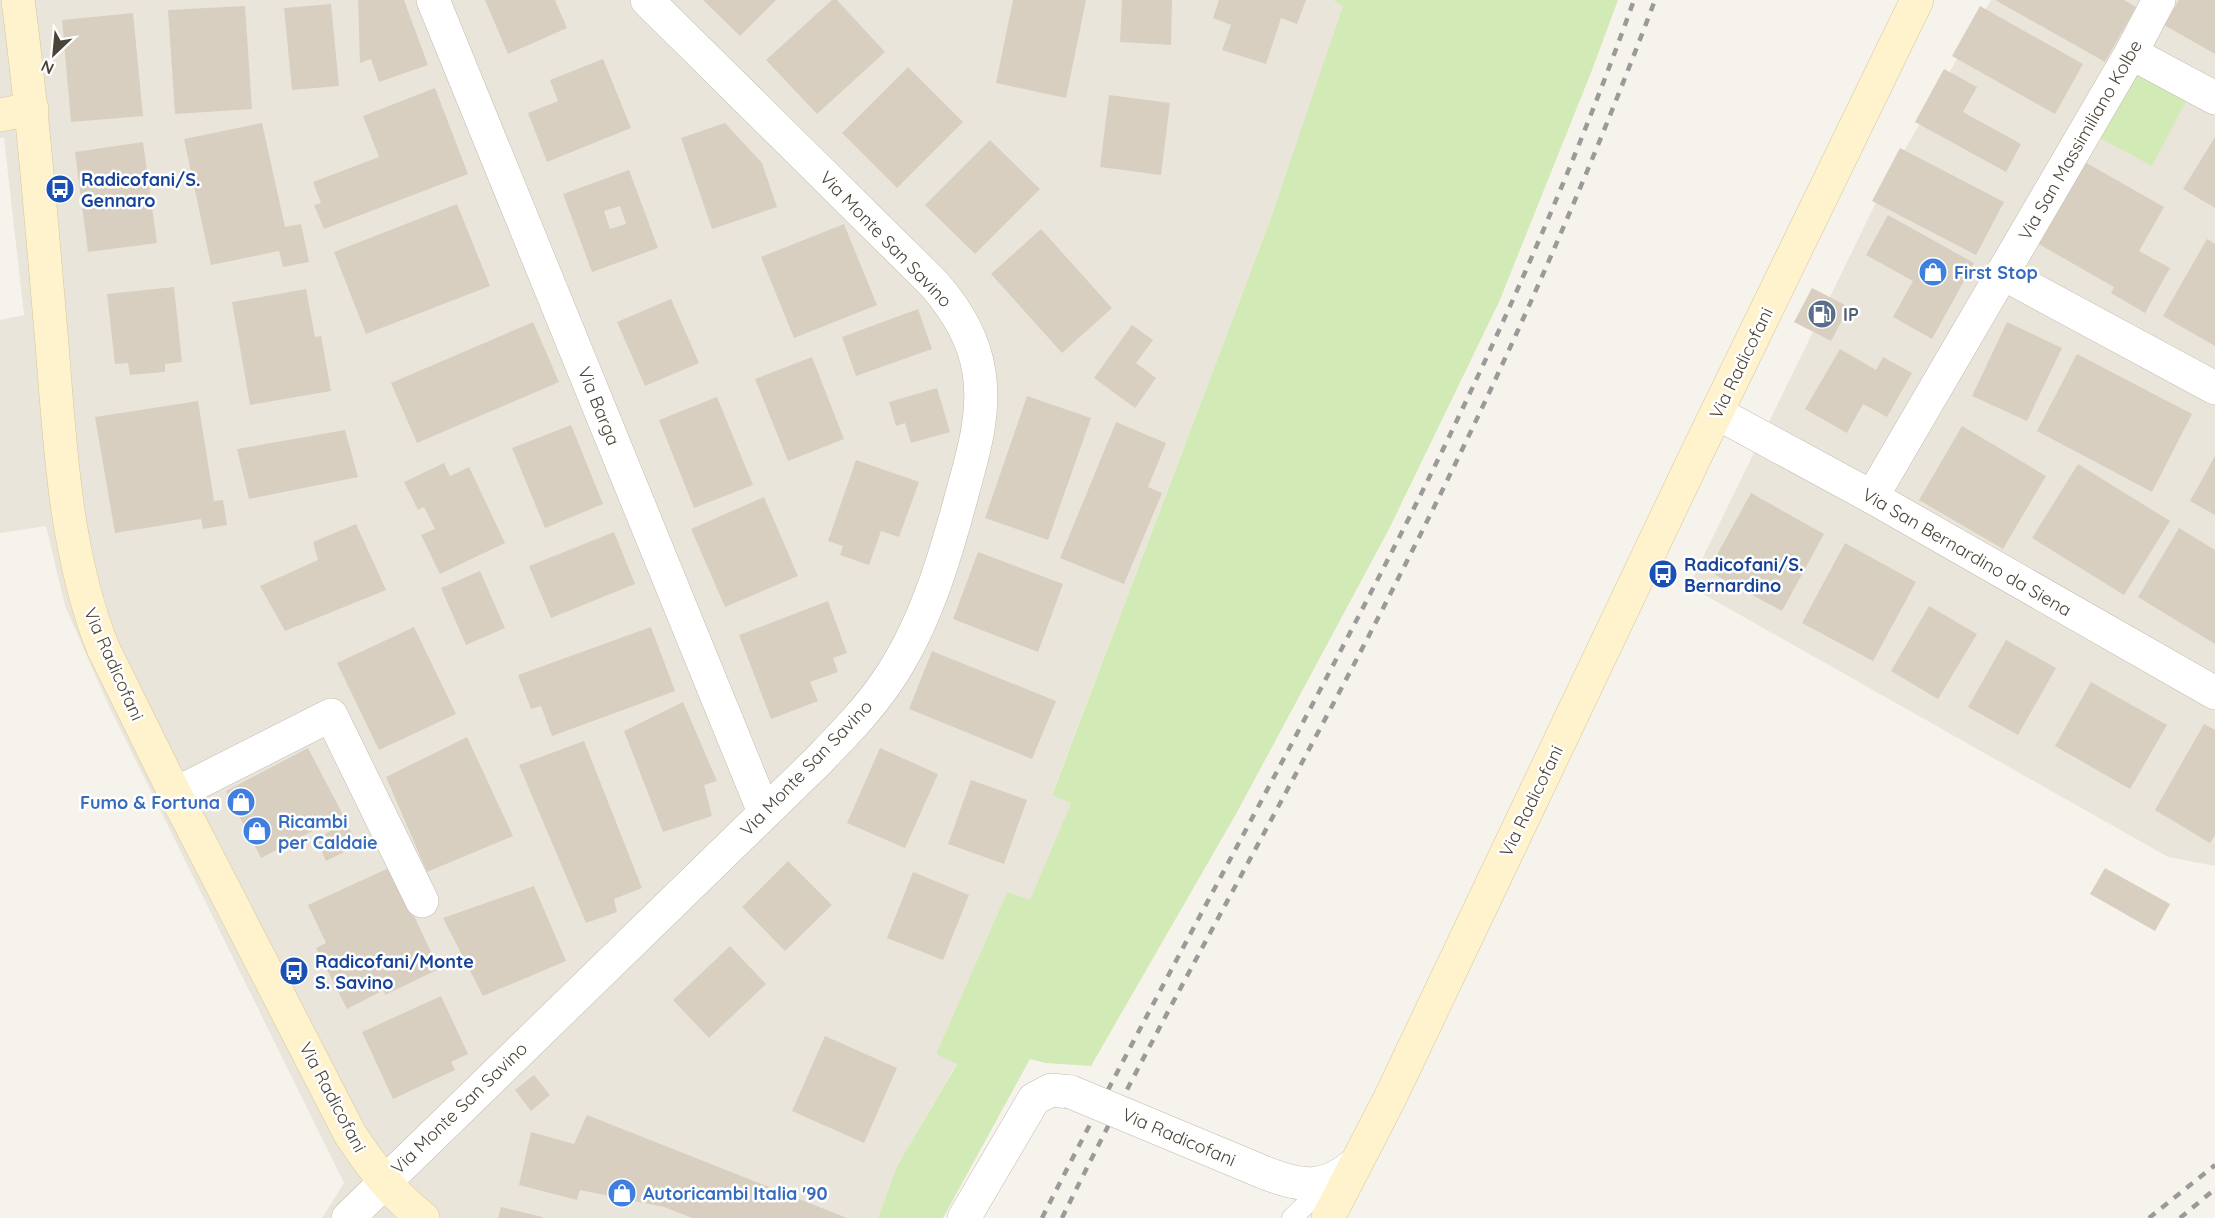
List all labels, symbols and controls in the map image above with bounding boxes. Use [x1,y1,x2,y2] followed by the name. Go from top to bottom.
[24,24,84,84] north arrow
[2013,36,2147,244] street label: Via San Massimiliano Kolbe
[38,56,57,79] text: N
[815,166,957,312] street label: Via Monte San Savino
[81,168,200,212] place label: Radicofani/S. Gennaro
[44,173,76,205] bus stop icon: Radicofani/S. Gennaro
[1917,256,1949,288] shop icon: First Stop
[1954,261,2038,284] place label: First Stop
[1806,298,1838,330] fuel station icon: IP
[1704,303,1778,423] street label: Via Radicofani
[1843,303,1859,326] place label: IP
[573,363,625,449] street label: Via Barga
[1858,483,2076,621] street label: Via San Bernardino da Siena
[1684,553,1803,597] place label: Radicofani/S. Bernardino
[1647,558,1679,590] bus stop icon: Radicofani/S. Bernardino
[79,604,149,724] street label: Via Radicofani
[735,695,877,841] street label: Via Monte San Savino
[1494,741,1568,861] street label: Via Radicofani
[225,786,257,818] shop icon: Fumo & Fortuna
[80,791,220,814] place label: Fumo & Fortuna
[278,810,378,854] place label: Ricambi per Caldaie
[241,815,273,847] shop icon: Ricambi per Caldaie
[315,950,474,994] place label: Radicofani/Monte S. Savino
[278,955,310,987] bus stop icon: Radicofani/Monte S. Savino
[386,1037,532,1179] street label: Via Monte San Savino
[294,1038,372,1156] street label: Via Radicofani
[1119,1103,1239,1171] street label: Via Radicofani
[606,1177,638,1209] shop icon: Autoricambi Italia '90
[643,1182,827,1205] place label: Autoricambi Italia '90

